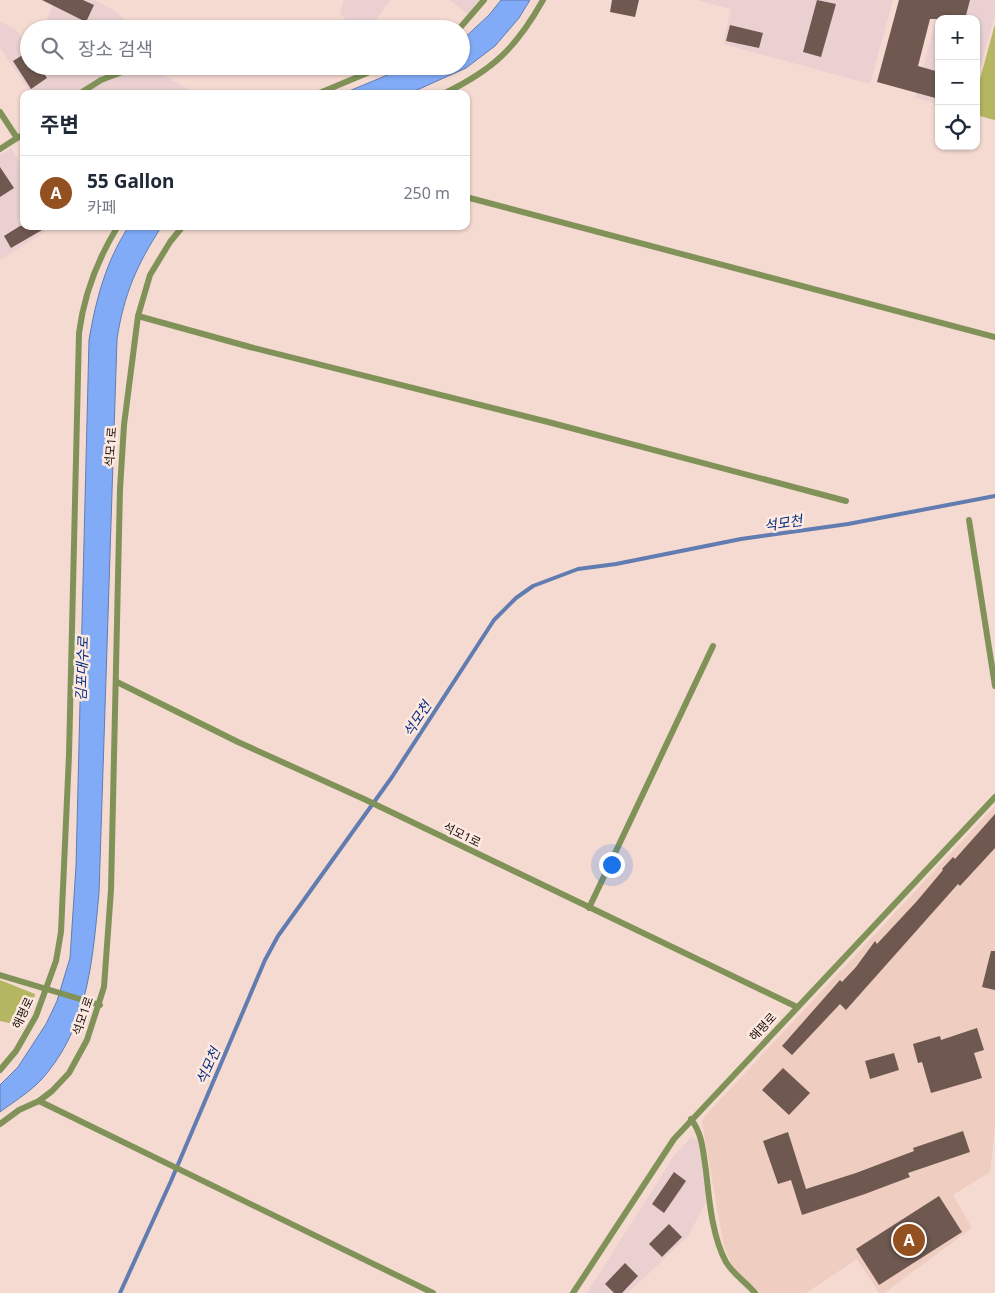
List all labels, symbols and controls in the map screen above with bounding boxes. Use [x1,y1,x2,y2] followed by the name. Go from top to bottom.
[935,15,980,150] map controls
[935,15,980,60] button: +
[20,20,470,75] search box
[38,34,66,62] icon: search
[78,36,153,62] text: 장소 검색
[935,60,980,105] button: −
[935,105,980,150] button: locate
[40,110,79,138] text: 주변
[87,168,174,194] text: 55 Gallon
[50,182,62,204] text: A
[403,182,450,204] text: 250 m
[87,196,116,218] text: 카페
[101,426,120,468] street label: 석모1로
[762,510,805,535] water label: 석모천
[71,635,92,701] water label: 김포대수로
[398,696,436,740] water label: 석모천
[441,818,484,851] street label: 석모1로
[599,852,625,878] your location
[8,994,37,1031] street label: 해평로
[68,994,97,1038] street label: 석모1로
[745,1009,780,1045] street label: 해평로
[191,1043,225,1087] water label: 석모천
[893,1221,925,1259] pin: A

